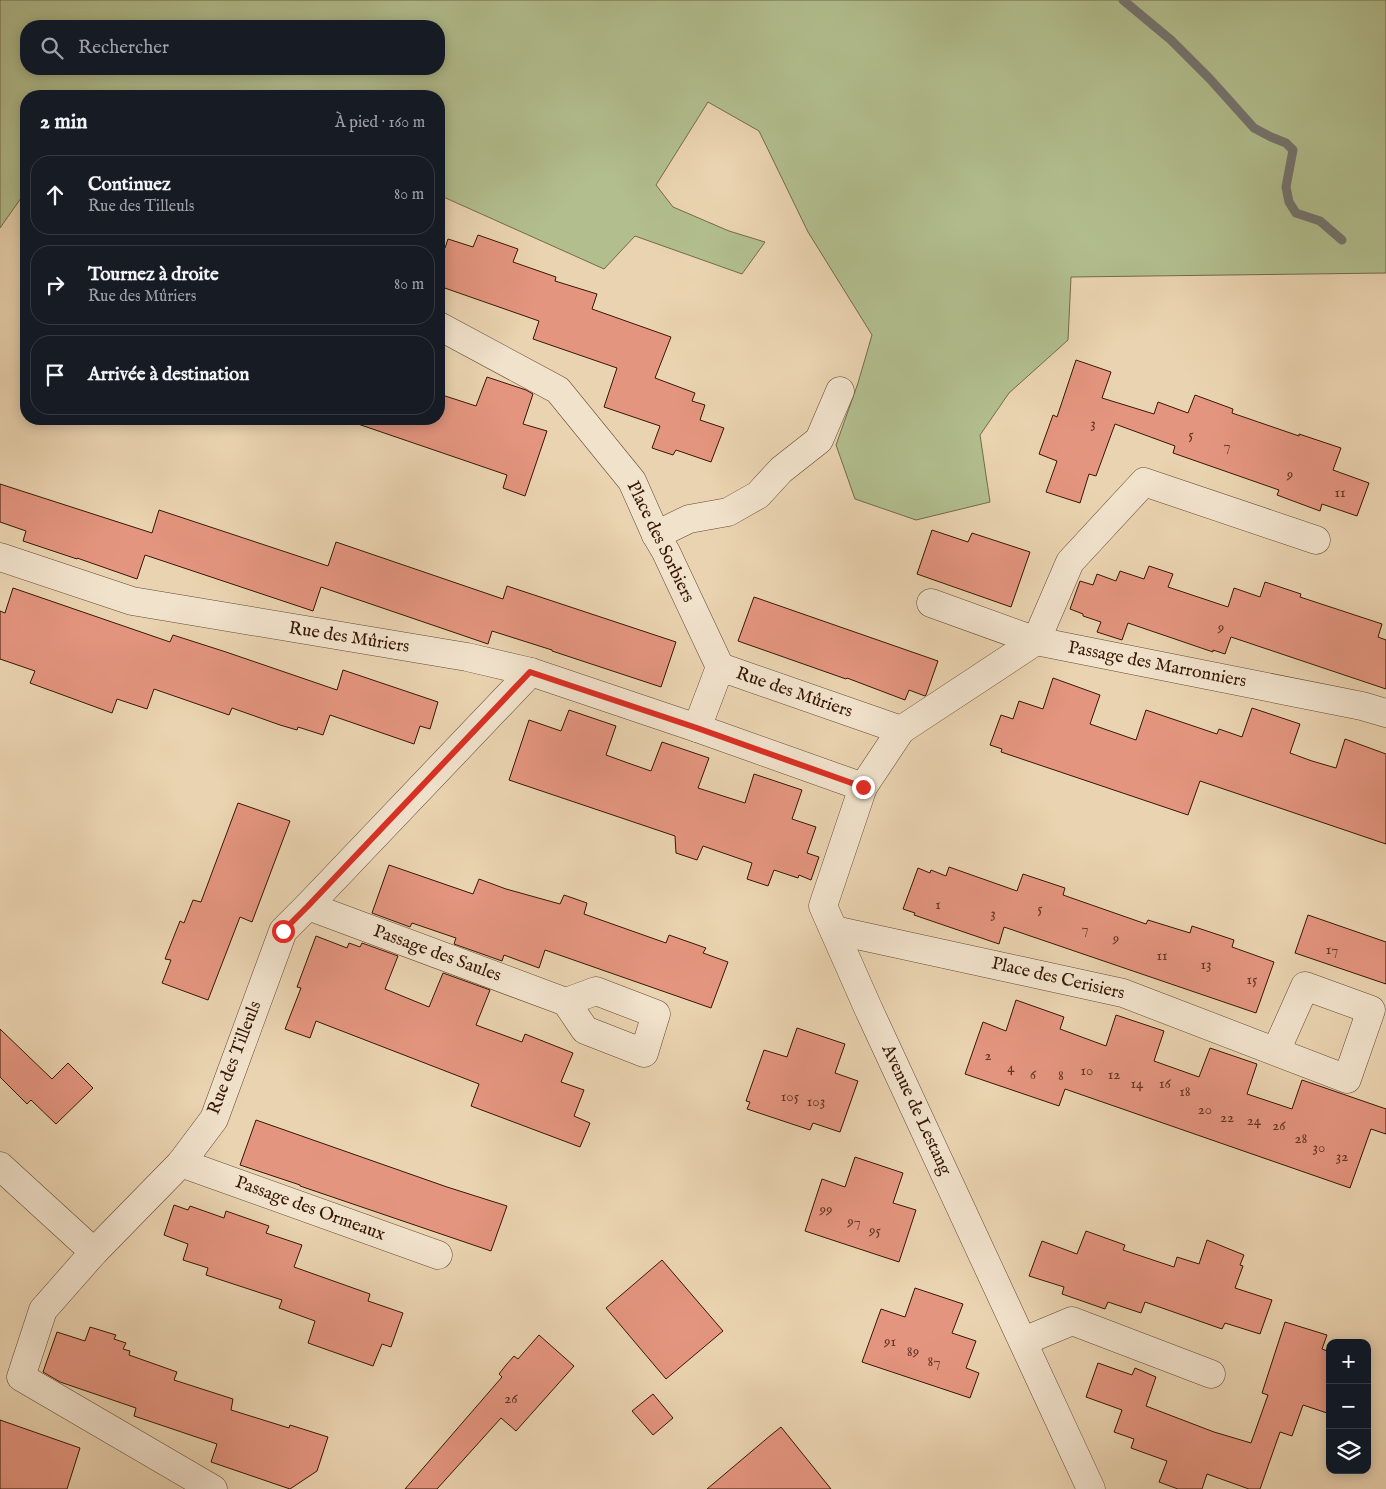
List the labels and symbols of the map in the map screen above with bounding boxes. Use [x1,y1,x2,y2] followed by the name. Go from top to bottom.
[1090,414,1096,433] house number: 3
[1188,425,1194,444] house number: 5
[1223,436,1231,455] house number: 7
[1286,465,1293,484] house number: 9
[621,478,699,606] street label: Place des Sorbiers
[1334,483,1346,502] house number: 11
[287,617,411,659] street label: Rue des Mûriers
[1217,618,1224,637] house number: 9
[1066,636,1248,694] street label: Passage des Marronniers
[733,662,855,724] street label: Rue des Mûriers
[852,776,875,799] route end
[935,895,941,914] house number: 1
[1037,899,1043,918] house number: 5
[990,904,996,923] house number: 3
[1081,919,1089,938] house number: 7
[272,920,295,943] route start
[370,920,504,988] street label: Passage des Saules
[1112,929,1119,948] house number: 9
[1326,940,1338,959] house number: 17
[1156,946,1168,965] house number: 11
[989,953,1127,1005] street label: Place des Cerisiers
[1200,955,1212,974] house number: 13
[1246,970,1258,989] house number: 15
[203,998,267,1118] street label: Rue des Tilleuls
[875,1040,956,1179] street label: Avenue de Lestang
[984,1046,992,1065] house number: 2
[1007,1058,1015,1077] house number: 4
[1081,1061,1093,1080] house number: 10
[1030,1065,1037,1084] house number: 6
[1108,1065,1120,1084] house number: 12
[1058,1066,1064,1085] house number: 8
[1131,1074,1144,1093] house number: 14
[1159,1074,1172,1093] house number: 16
[1179,1082,1191,1101] house number: 18
[781,1087,800,1106] house number: 105
[807,1092,825,1111] house number: 103
[1198,1100,1212,1119] house number: 20
[1220,1108,1234,1127] house number: 22
[1247,1111,1262,1130] house number: 24
[1272,1116,1286,1135] house number: 26
[1295,1129,1308,1148] house number: 28
[1313,1138,1325,1157] house number: 30
[1336,1147,1348,1166] house number: 32
[232,1171,388,1247] street label: Passage des Ormeaux
[818,1200,833,1219] house number: 99
[846,1212,861,1231] house number: 97
[868,1221,882,1240] house number: 95
[883,1332,896,1351] house number: 91
[907,1342,919,1361] house number: 89
[928,1352,940,1371] house number: 87
[504,1389,518,1408] house number: 26

